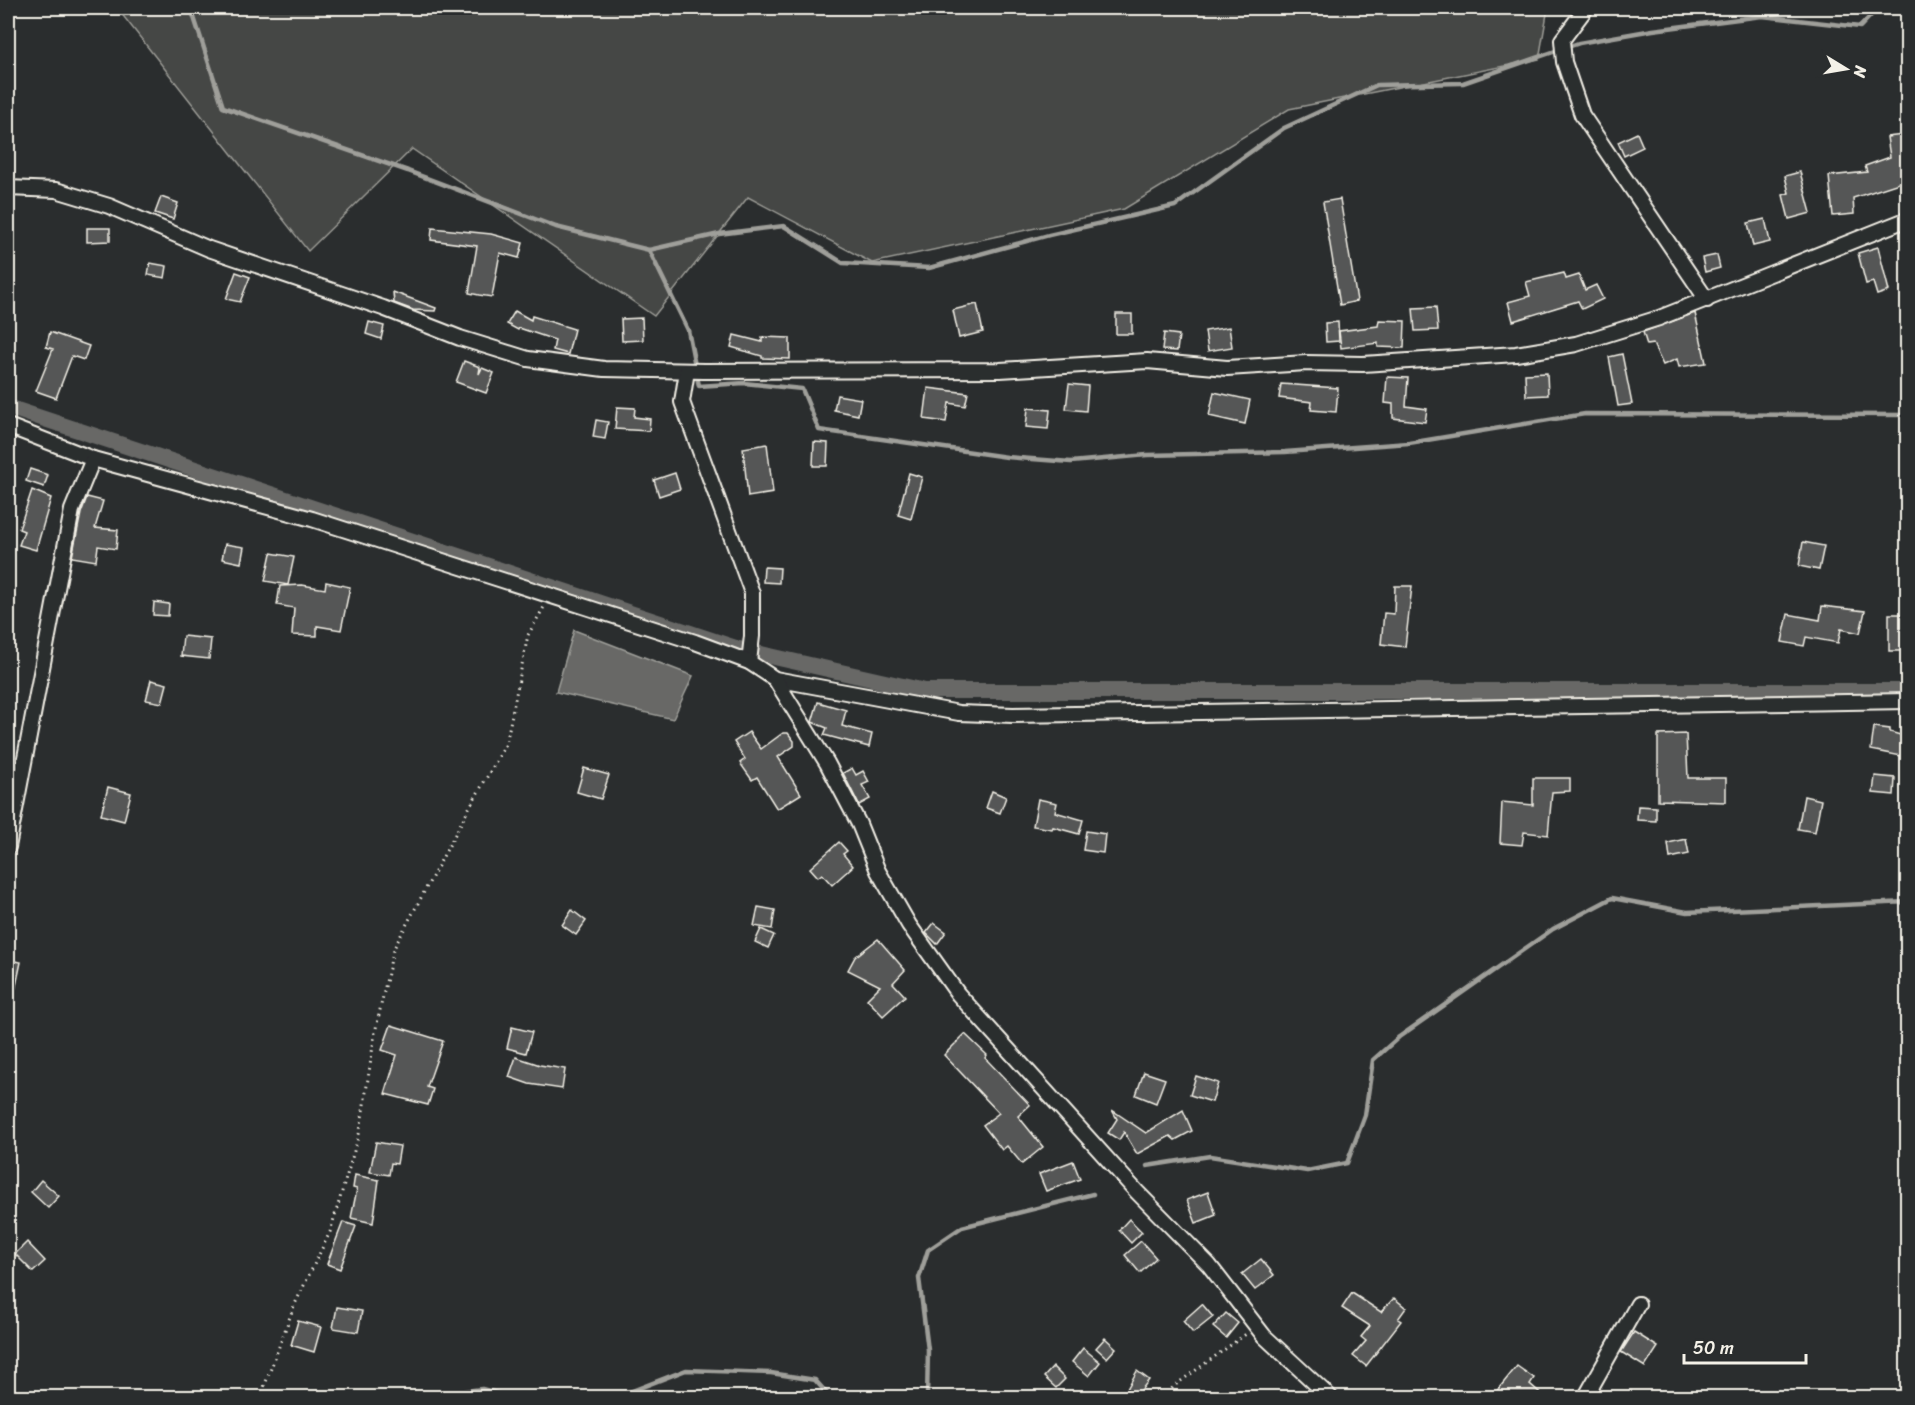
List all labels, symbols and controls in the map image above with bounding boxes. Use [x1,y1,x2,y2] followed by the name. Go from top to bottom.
[1816,39,1876,99] north arrow
[1845,63,1876,81] text: N
[1684,1327,1806,1365] scale bar
[1693,1332,1734,1364] text: 50 m

